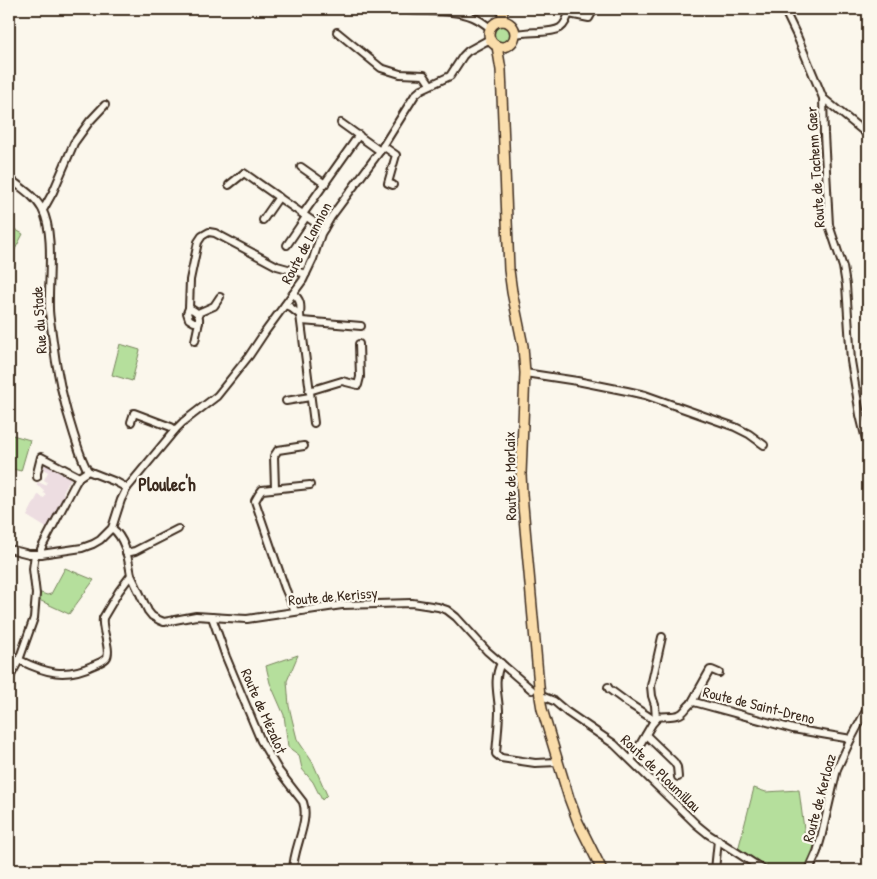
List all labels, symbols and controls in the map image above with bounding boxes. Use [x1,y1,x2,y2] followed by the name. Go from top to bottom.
[800,105,830,228] street label: Route de Tachenn Gaer
[276,198,336,288] street label: Route de Lannion
[26,286,52,354] street label: Rue du Stade
[499,431,521,521] street label: Route de Morlaix
[138,472,196,497] district label: Ploulec'h
[287,582,379,610] street label: Route de Kerissy
[236,665,292,758] street label: Route de Mézalot
[701,681,817,729] street label: Route de Saint-Dreno
[616,729,706,817] street label: Route de Ploumillau
[797,751,841,844] street label: Route de Kerloaz

